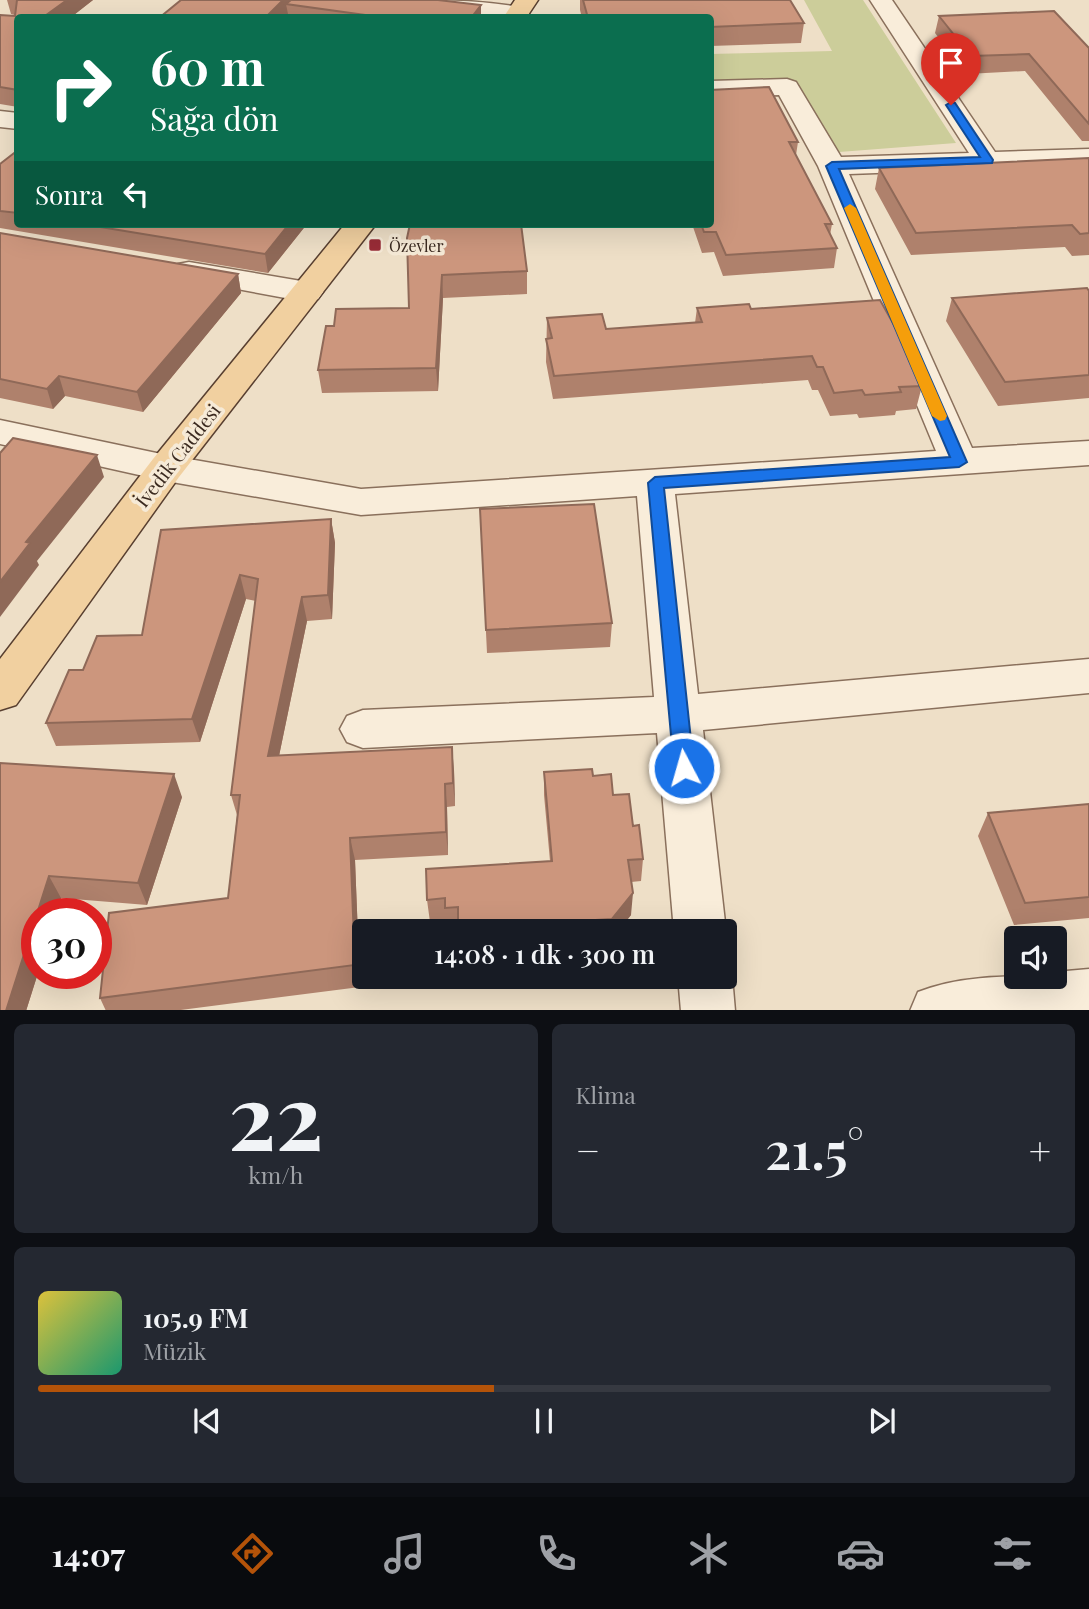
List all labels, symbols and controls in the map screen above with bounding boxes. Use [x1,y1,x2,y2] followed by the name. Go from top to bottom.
[150,33,265,98] text: 60 m
[921,33,981,105] pin
[35,42,126,133] icon: right
[932,44,970,82] icon: arrive
[150,96,279,139] text: Sağa dön
[117,175,155,213] icon: left
[35,177,103,212] text: Sonra
[389,235,444,256] place label: Özevler
[367,237,383,253] marker: Özevler
[128,398,226,512] street label: İvedik Caddesi
[647,731,721,805] position arrow
[21,898,112,989] speed limit sign: 30
[1004,926,1067,989] map controls
[1004,926,1067,989] button: sound
[434,936,655,971] text: 14:08 · 1 dk · 300 m
[228,1053,323,1174] text: 22
[576,1079,636,1110] text: Klima
[765,1114,864,1183] text: 21.5°
[576,1124,600,1175] text: −
[1029,1124,1051,1175] text: +
[248,1159,303,1190] text: km/h
[143,1300,248,1335] text: 105.9 FM
[143,1335,206,1366] text: Müzik
[188,1402,226,1440] icon: previous
[525,1402,563,1440] icon: pause
[863,1402,901,1440] icon: next
[228,1529,277,1578] icon: directions
[380,1529,429,1578] icon: music
[532,1529,581,1578] icon: phone
[684,1529,733,1578] icon: climate
[836,1529,885,1578] icon: car
[988,1529,1037,1578] icon: filters
[52,1532,125,1575] text: 14:07

